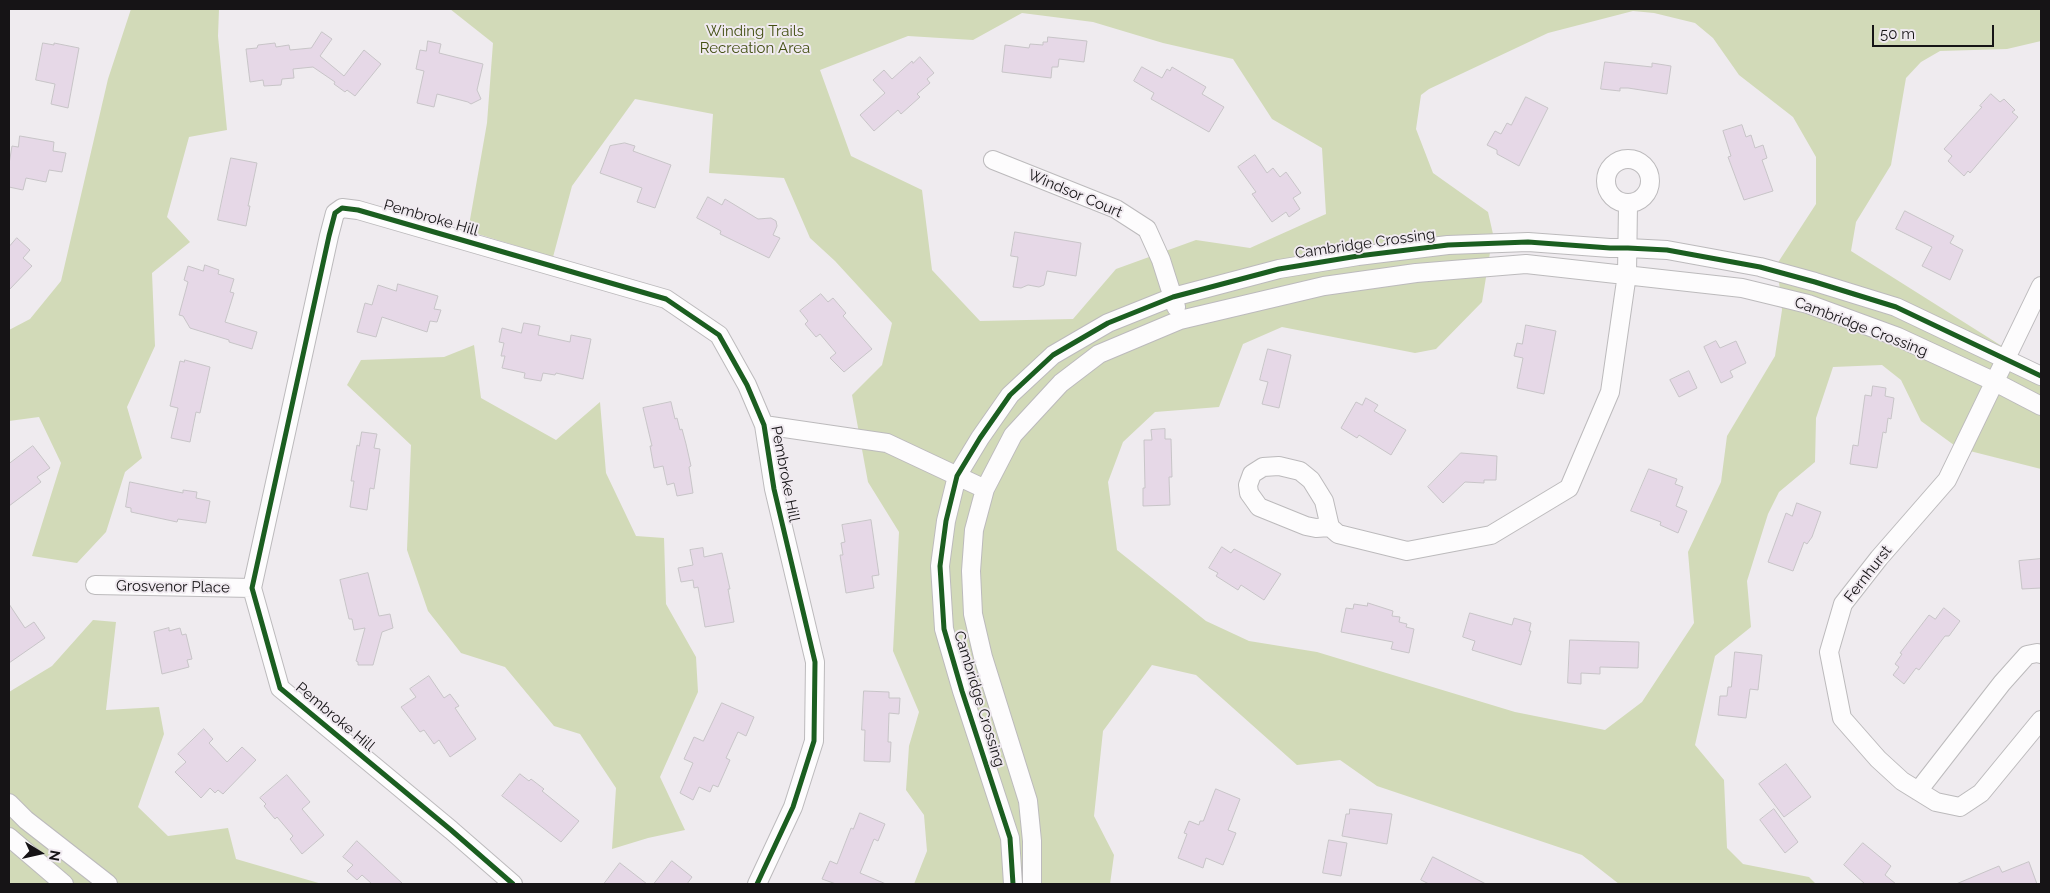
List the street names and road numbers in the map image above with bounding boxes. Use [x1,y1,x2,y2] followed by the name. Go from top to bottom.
[1025,166,1125,222] street label: Windsor Court
[382,196,480,240] street label: Pembroke Hill
[1294,225,1436,263] street label: Cambridge Crossing
[1792,293,1930,361] street label: Cambridge Crossing
[767,424,803,524] street label: Pembroke Hill
[1840,542,1896,606] street label: Fernhurst
[116,577,230,597] street label: Grosvenor Place
[950,629,1008,769] street label: Cambridge Crossing
[292,679,378,755] street label: Pembroke Hill

